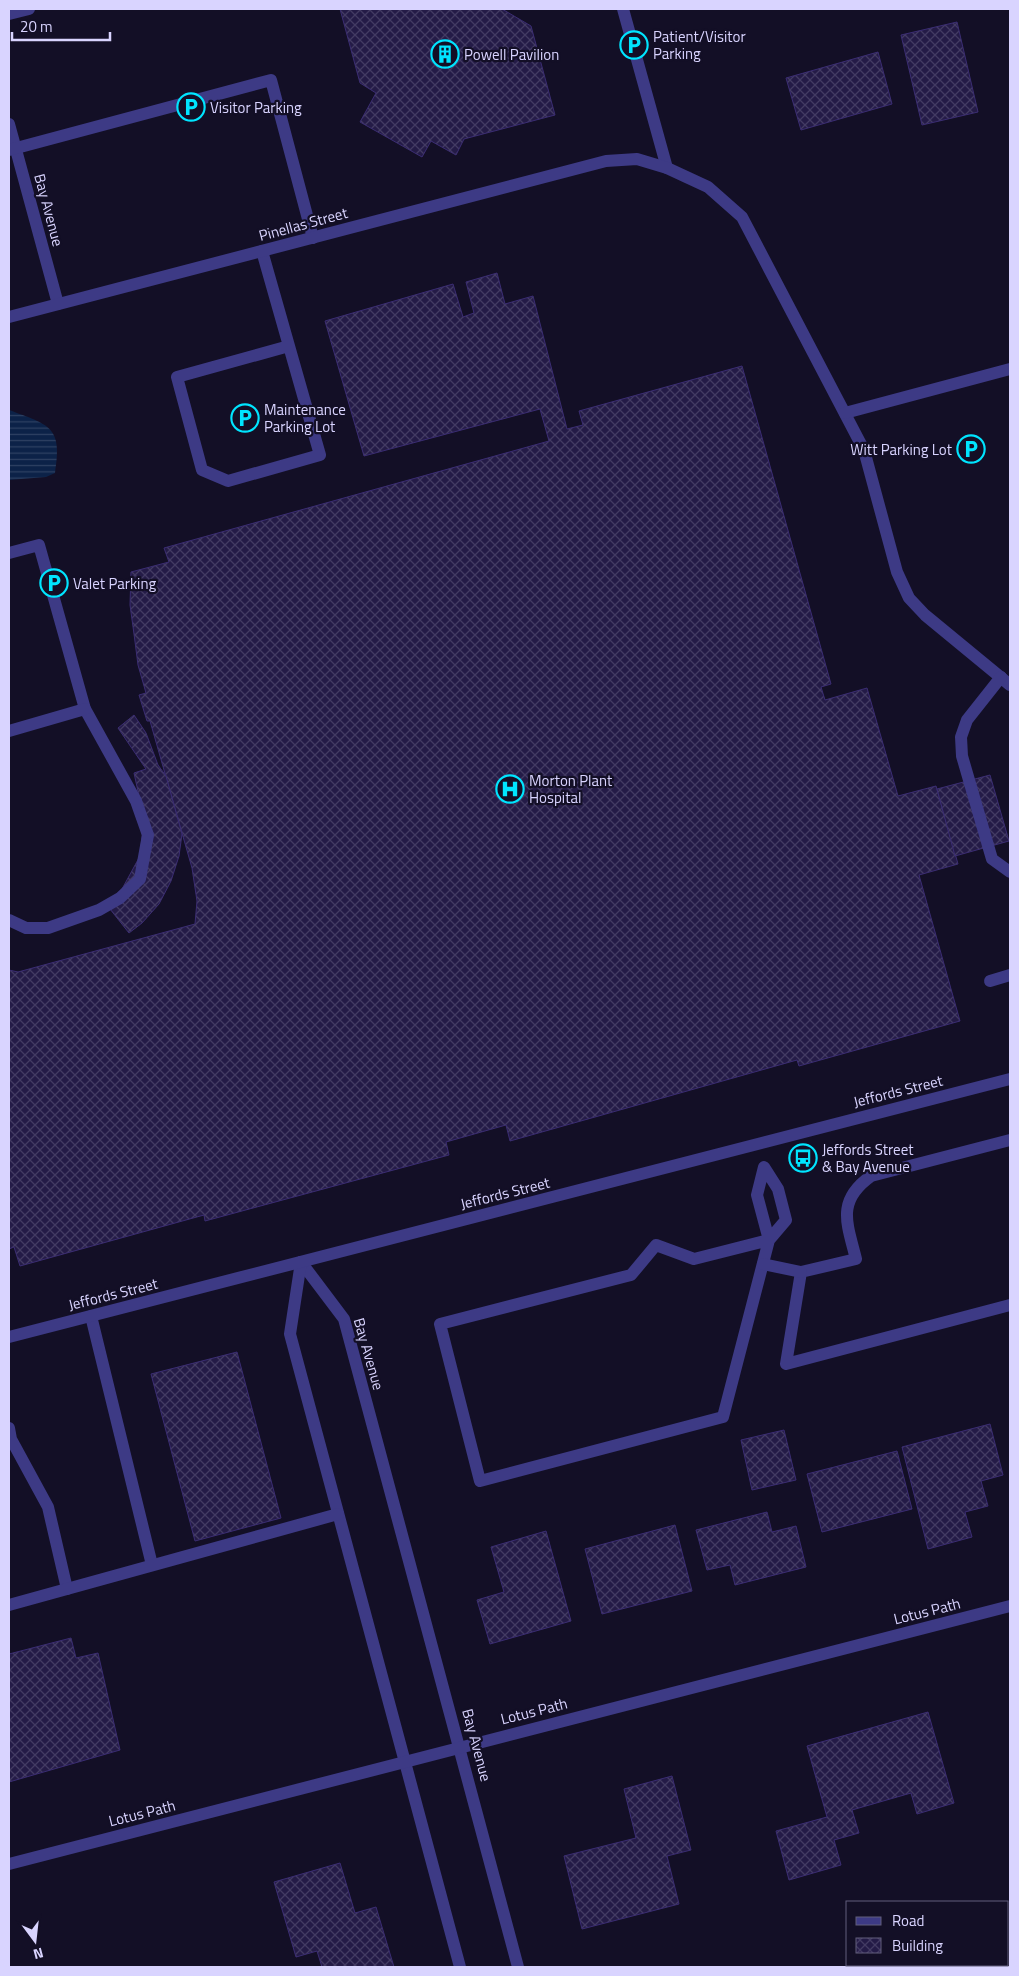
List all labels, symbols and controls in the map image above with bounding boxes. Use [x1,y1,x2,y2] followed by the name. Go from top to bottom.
[12,10,110,42] scale bar
[20,15,53,38] text: 20 m
[653,25,746,65] place label: Patient/Visitor Parking
[619,30,649,60] parking icon: Patient/Visitor Parking
[430,39,460,69] building icon: Powell Pavilion
[464,43,559,66] place label: Powell Pavilion
[176,92,206,122] parking icon: Visitor Parking
[210,96,302,119] place label: Visitor Parking
[28,171,70,249] street label: Bay Avenue
[256,201,351,247] street label: Pinellas Street
[264,398,346,438] place label: Maintenance Parking Lot
[230,403,260,433] parking icon: Maintenance Parking Lot
[956,434,986,464] parking icon: Witt Parking Lot
[850,438,953,461] place label: Witt Parking Lot
[39,568,69,598] parking icon: Valet Parking
[73,572,156,595] place label: Valet Parking
[529,769,613,809] place label: Morton Plant Hospital
[495,774,525,804] hospital icon: Morton Plant Hospital
[851,1069,946,1113] street label: Jeffords Street
[822,1138,914,1178] place label: Jeffords Street & Bay Avenue
[788,1143,818,1173] bus stop icon: Jeffords Street & Bay Avenue
[458,1171,553,1215] street label: Jeffords Street
[66,1272,161,1316] street label: Jeffords Street
[348,1315,390,1393] street label: Bay Avenue
[891,1592,963,1630] street label: Lotus Path
[498,1692,570,1730] street label: Lotus Path
[456,1706,498,1784] street label: Bay Avenue
[106,1794,178,1832] street label: Lotus Path
[846,1901,1009,1966] legend
[892,1909,924,1932] text: Road
[10,1916,60,1966] north arrow
[892,1934,943,1957] text: Building
[31,1943,46,1965] text: N

